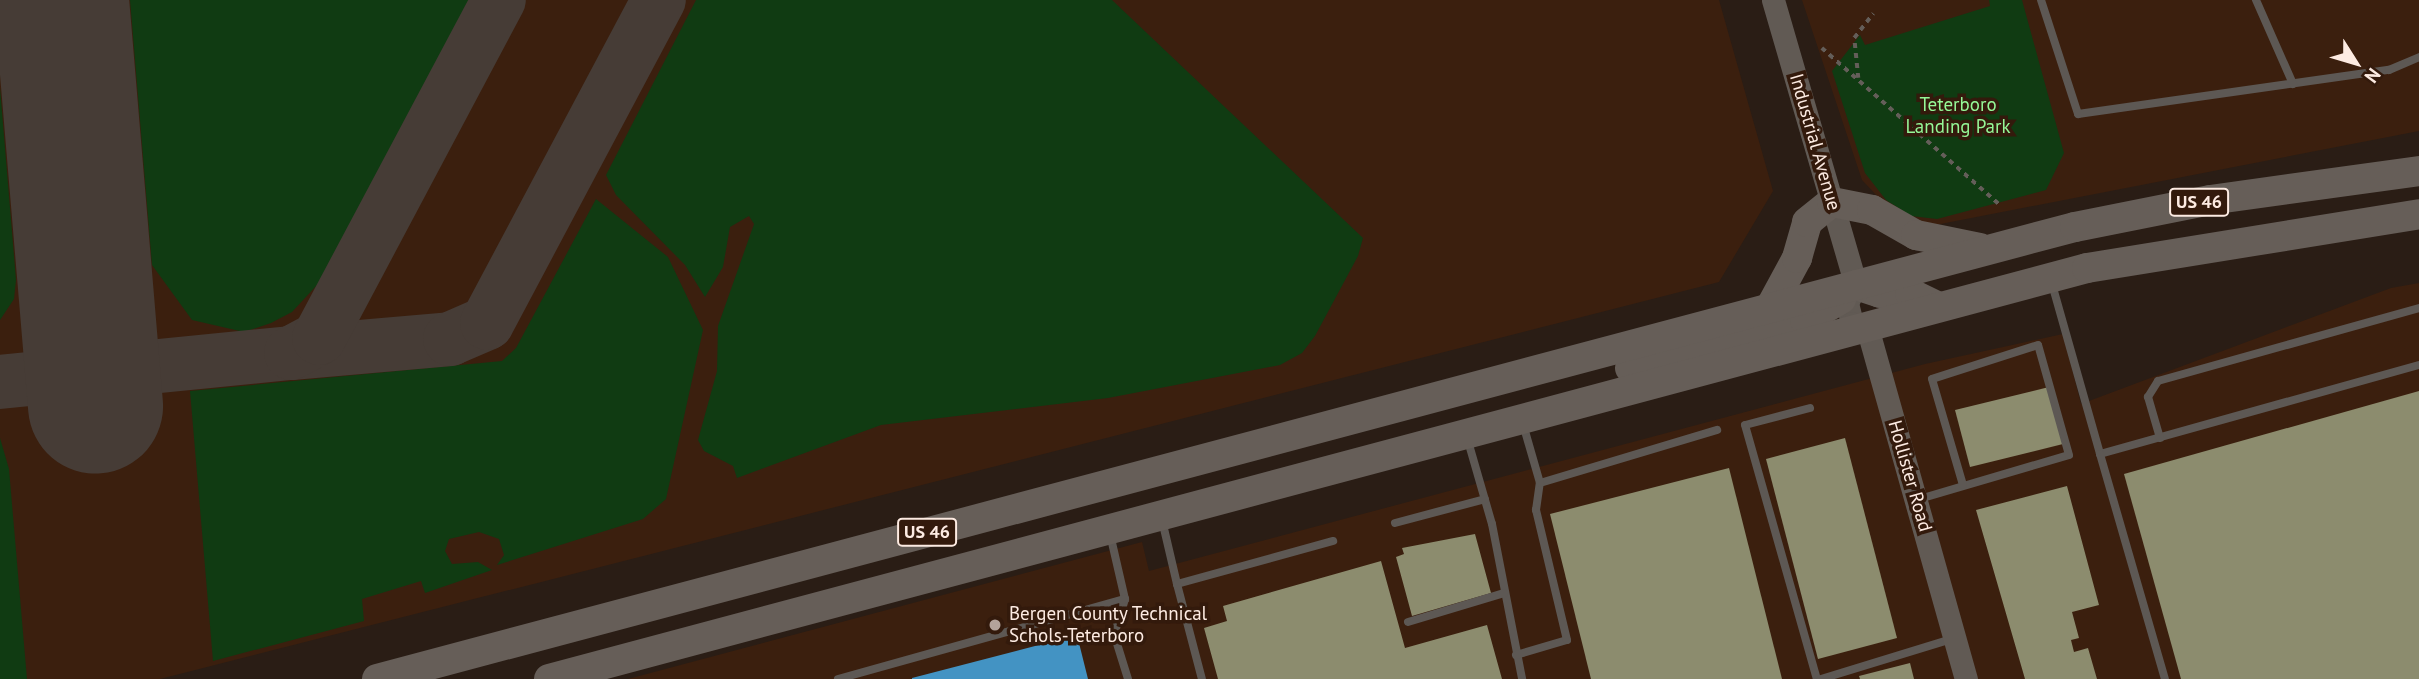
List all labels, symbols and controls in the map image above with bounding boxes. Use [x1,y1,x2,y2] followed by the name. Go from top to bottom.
[2321,28,2391,98] north arrow
[2359,63,2386,88] text: N
[1785,71,1845,213] street label: Industrial Avenue
[1905,94,2011,138] park label: Teterboro Landing Park
[2168,188,2230,216] road number: US 46
[1883,418,1937,534] street label: Hollister Road
[895,518,958,546] road number: US 46
[1009,603,1208,647] place label: Bergen County Technical Schols-Teterboro
[987,617,1003,633] marker: Bergen County Technical Schols-Teterboro

